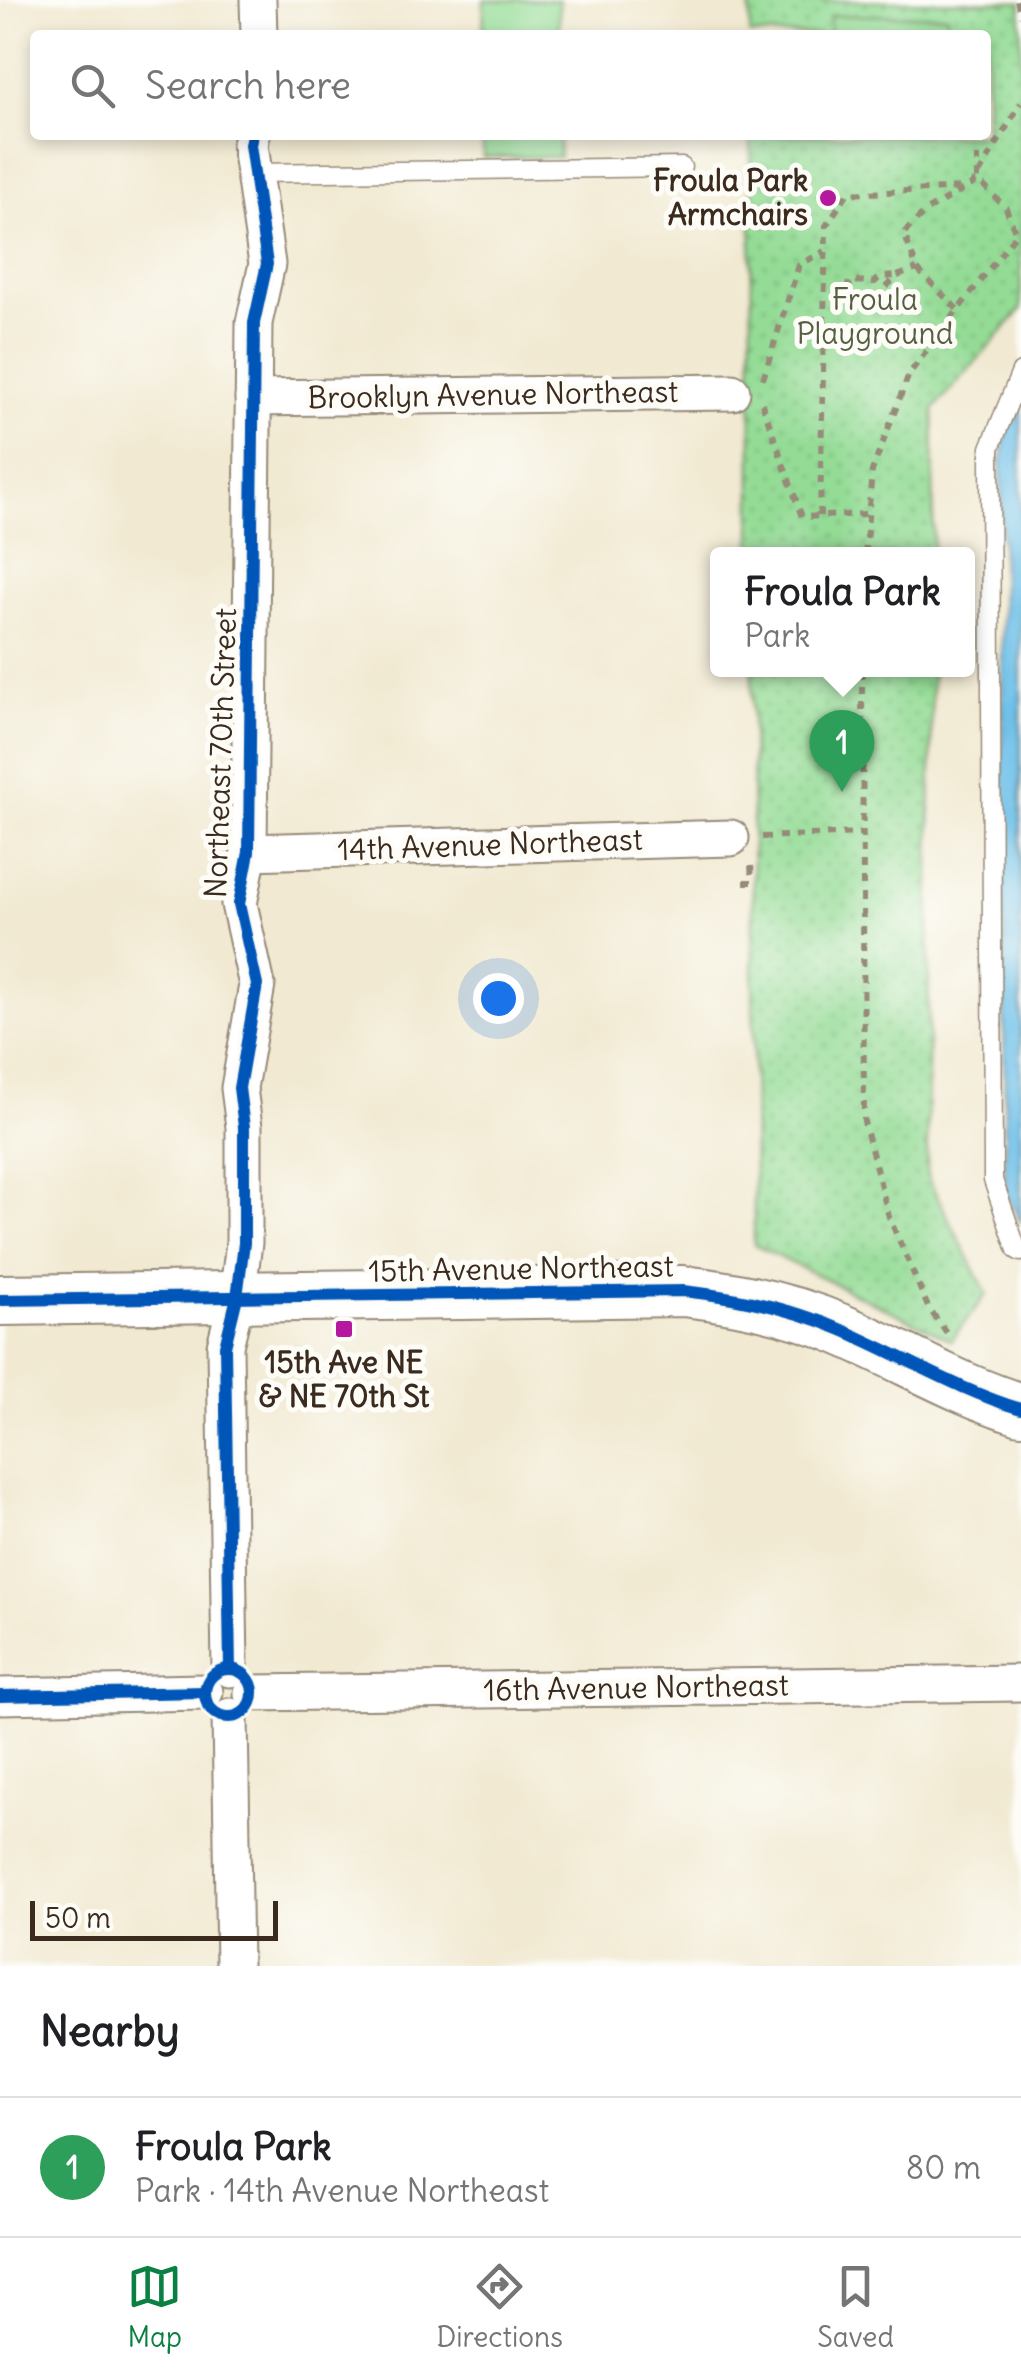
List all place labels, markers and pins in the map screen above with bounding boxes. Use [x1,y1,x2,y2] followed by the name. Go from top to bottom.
[653,161,808,233] place label: Froula Park Armchairs
[817,187,839,209] marker: Froula Park Armchairs
[810,710,874,792] pin: 1
[333,1318,355,1340] marker: 15th Ave NE & NE 70th St
[259,1343,429,1415] place label: 15th Ave NE & NE 70th St

